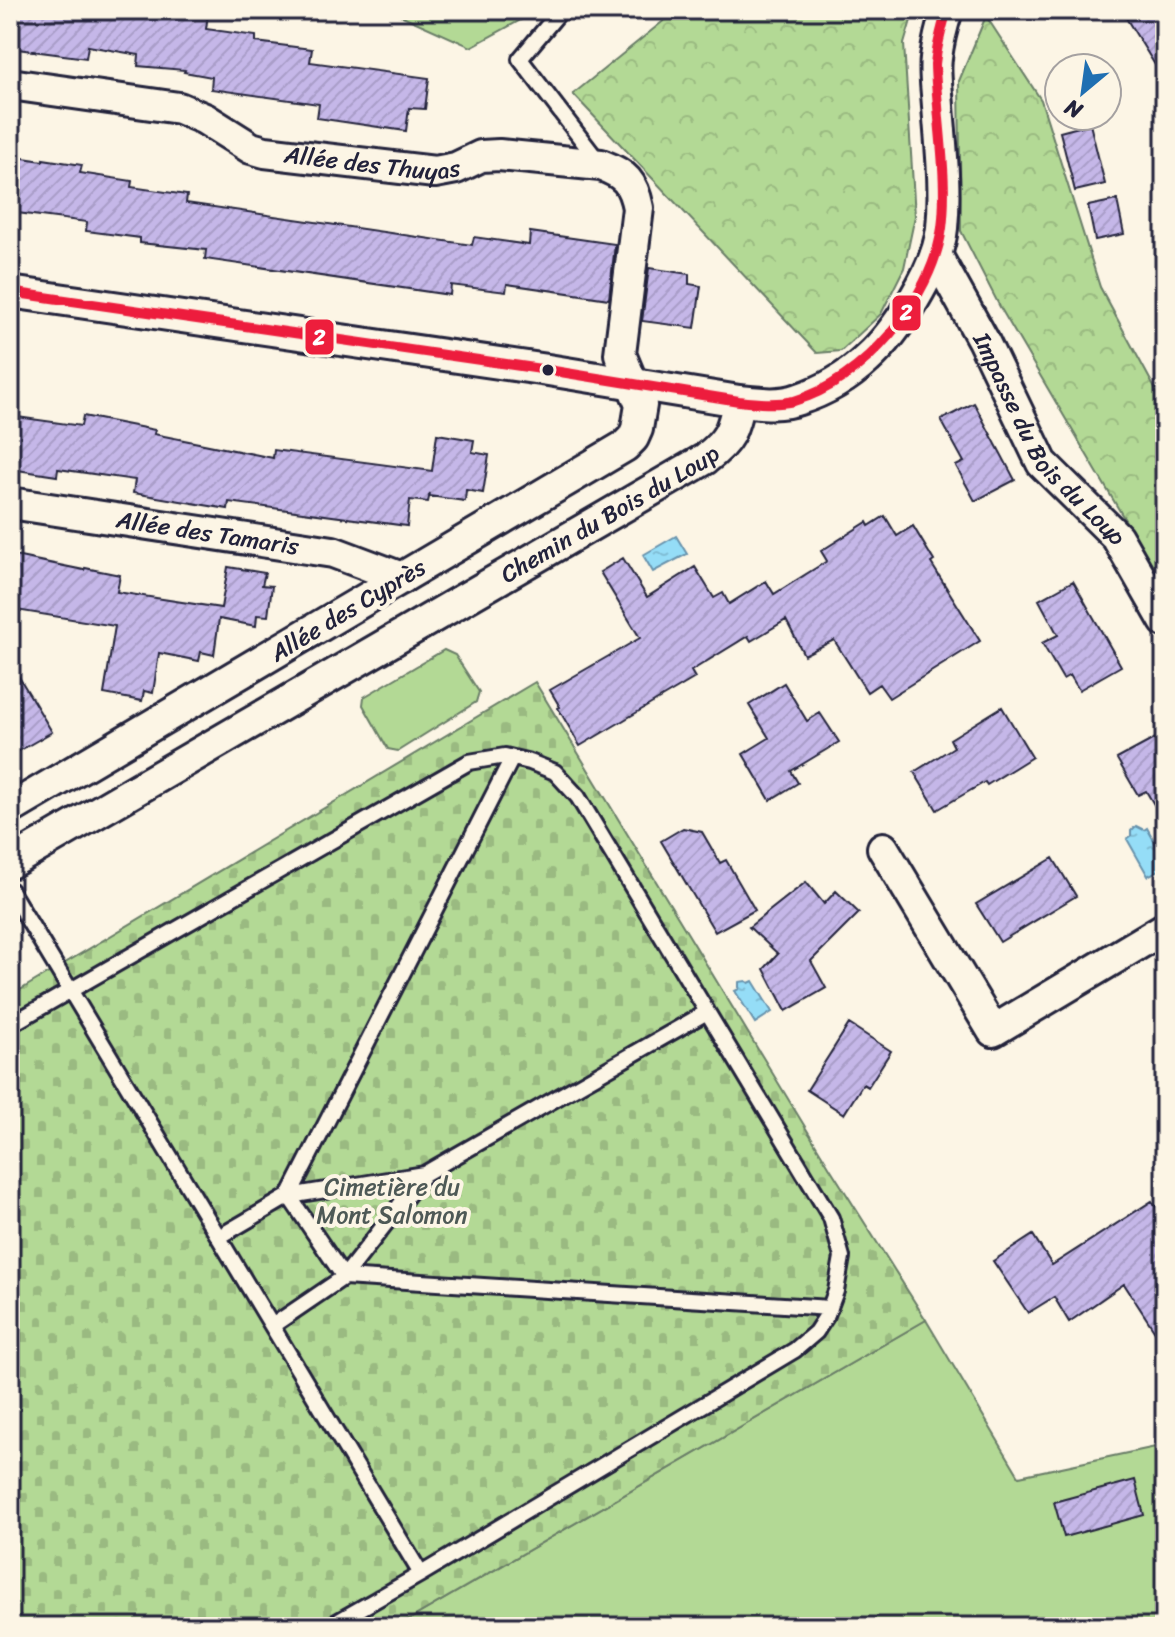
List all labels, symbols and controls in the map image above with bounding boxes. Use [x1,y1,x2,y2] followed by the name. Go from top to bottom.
[1043,52,1123,132] north arrow
[1057,88,1091,130] text: N
[281,133,465,193] street label: Allée des Thuyas
[899,293,913,332] text: 2
[891,294,922,332] line badge: 2
[304,318,335,356] line badge: 2
[312,318,326,357] text: 2
[961,323,1139,553] street label: Impasse du Bois du Loup
[540,362,556,378] unlabelled marker
[492,434,730,595] street label: Chemin du Bois du Loup
[113,498,303,568] street label: Allée des Tamaris
[261,547,434,674] street label: Allée des Cyprès
[317,1166,467,1236] park label: Cimetière du Mont Salomon

